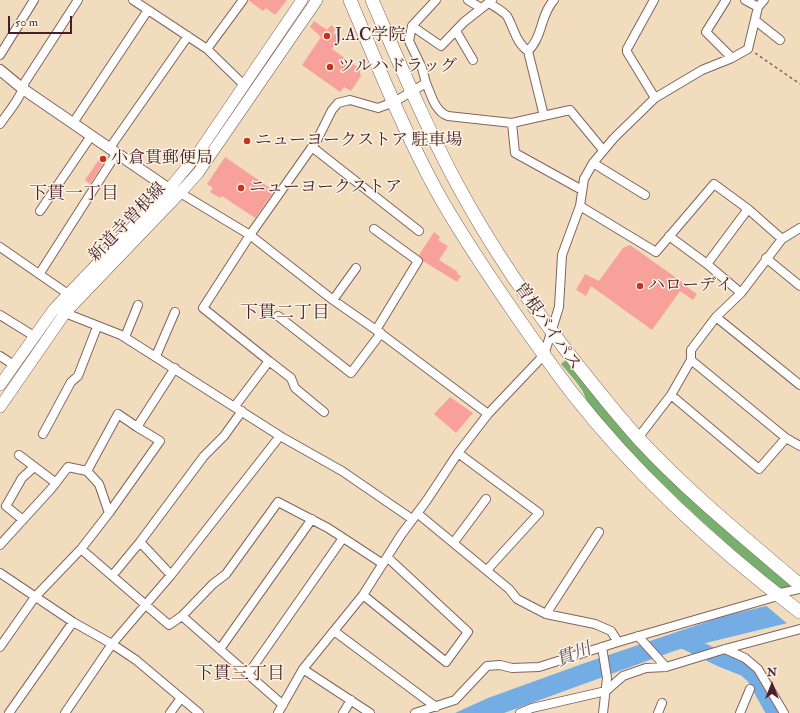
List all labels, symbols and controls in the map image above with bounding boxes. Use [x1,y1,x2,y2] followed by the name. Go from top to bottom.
[10,8,74,34] scale bar
[15,15,38,30] text: 50 m
[335,26,405,46] place label: J.A.C学院
[322,31,332,41] marker: J.A.C学院
[338,57,457,77] place label: ツルハドラッグ
[325,62,335,72] marker: ツルハドラッグ
[255,131,463,151] place label: ニューヨークストア 駐車場
[242,136,252,146] marker: ニューヨークストア 駐車場
[111,149,213,169] place label: 小倉貫郵便局
[98,154,108,164] marker: 小倉貫郵便局
[249,178,402,198] place label: ニューヨークストア
[85,179,171,267] street label: 新道寺曽根線
[236,183,246,193] marker: ニューヨークストア
[29,184,119,206] district label: 下貫一丁目
[648,276,733,296] place label: ハローデイ
[509,279,585,375] street label: 曽根バイパス
[635,281,645,291] marker: ハローデイ
[240,303,330,325] district label: 下貫二丁目
[553,639,595,673] water label: 貫川
[195,664,285,686] district label: 下貫三丁目
[752,665,792,705] north arrow
[767,666,777,679] text: N

